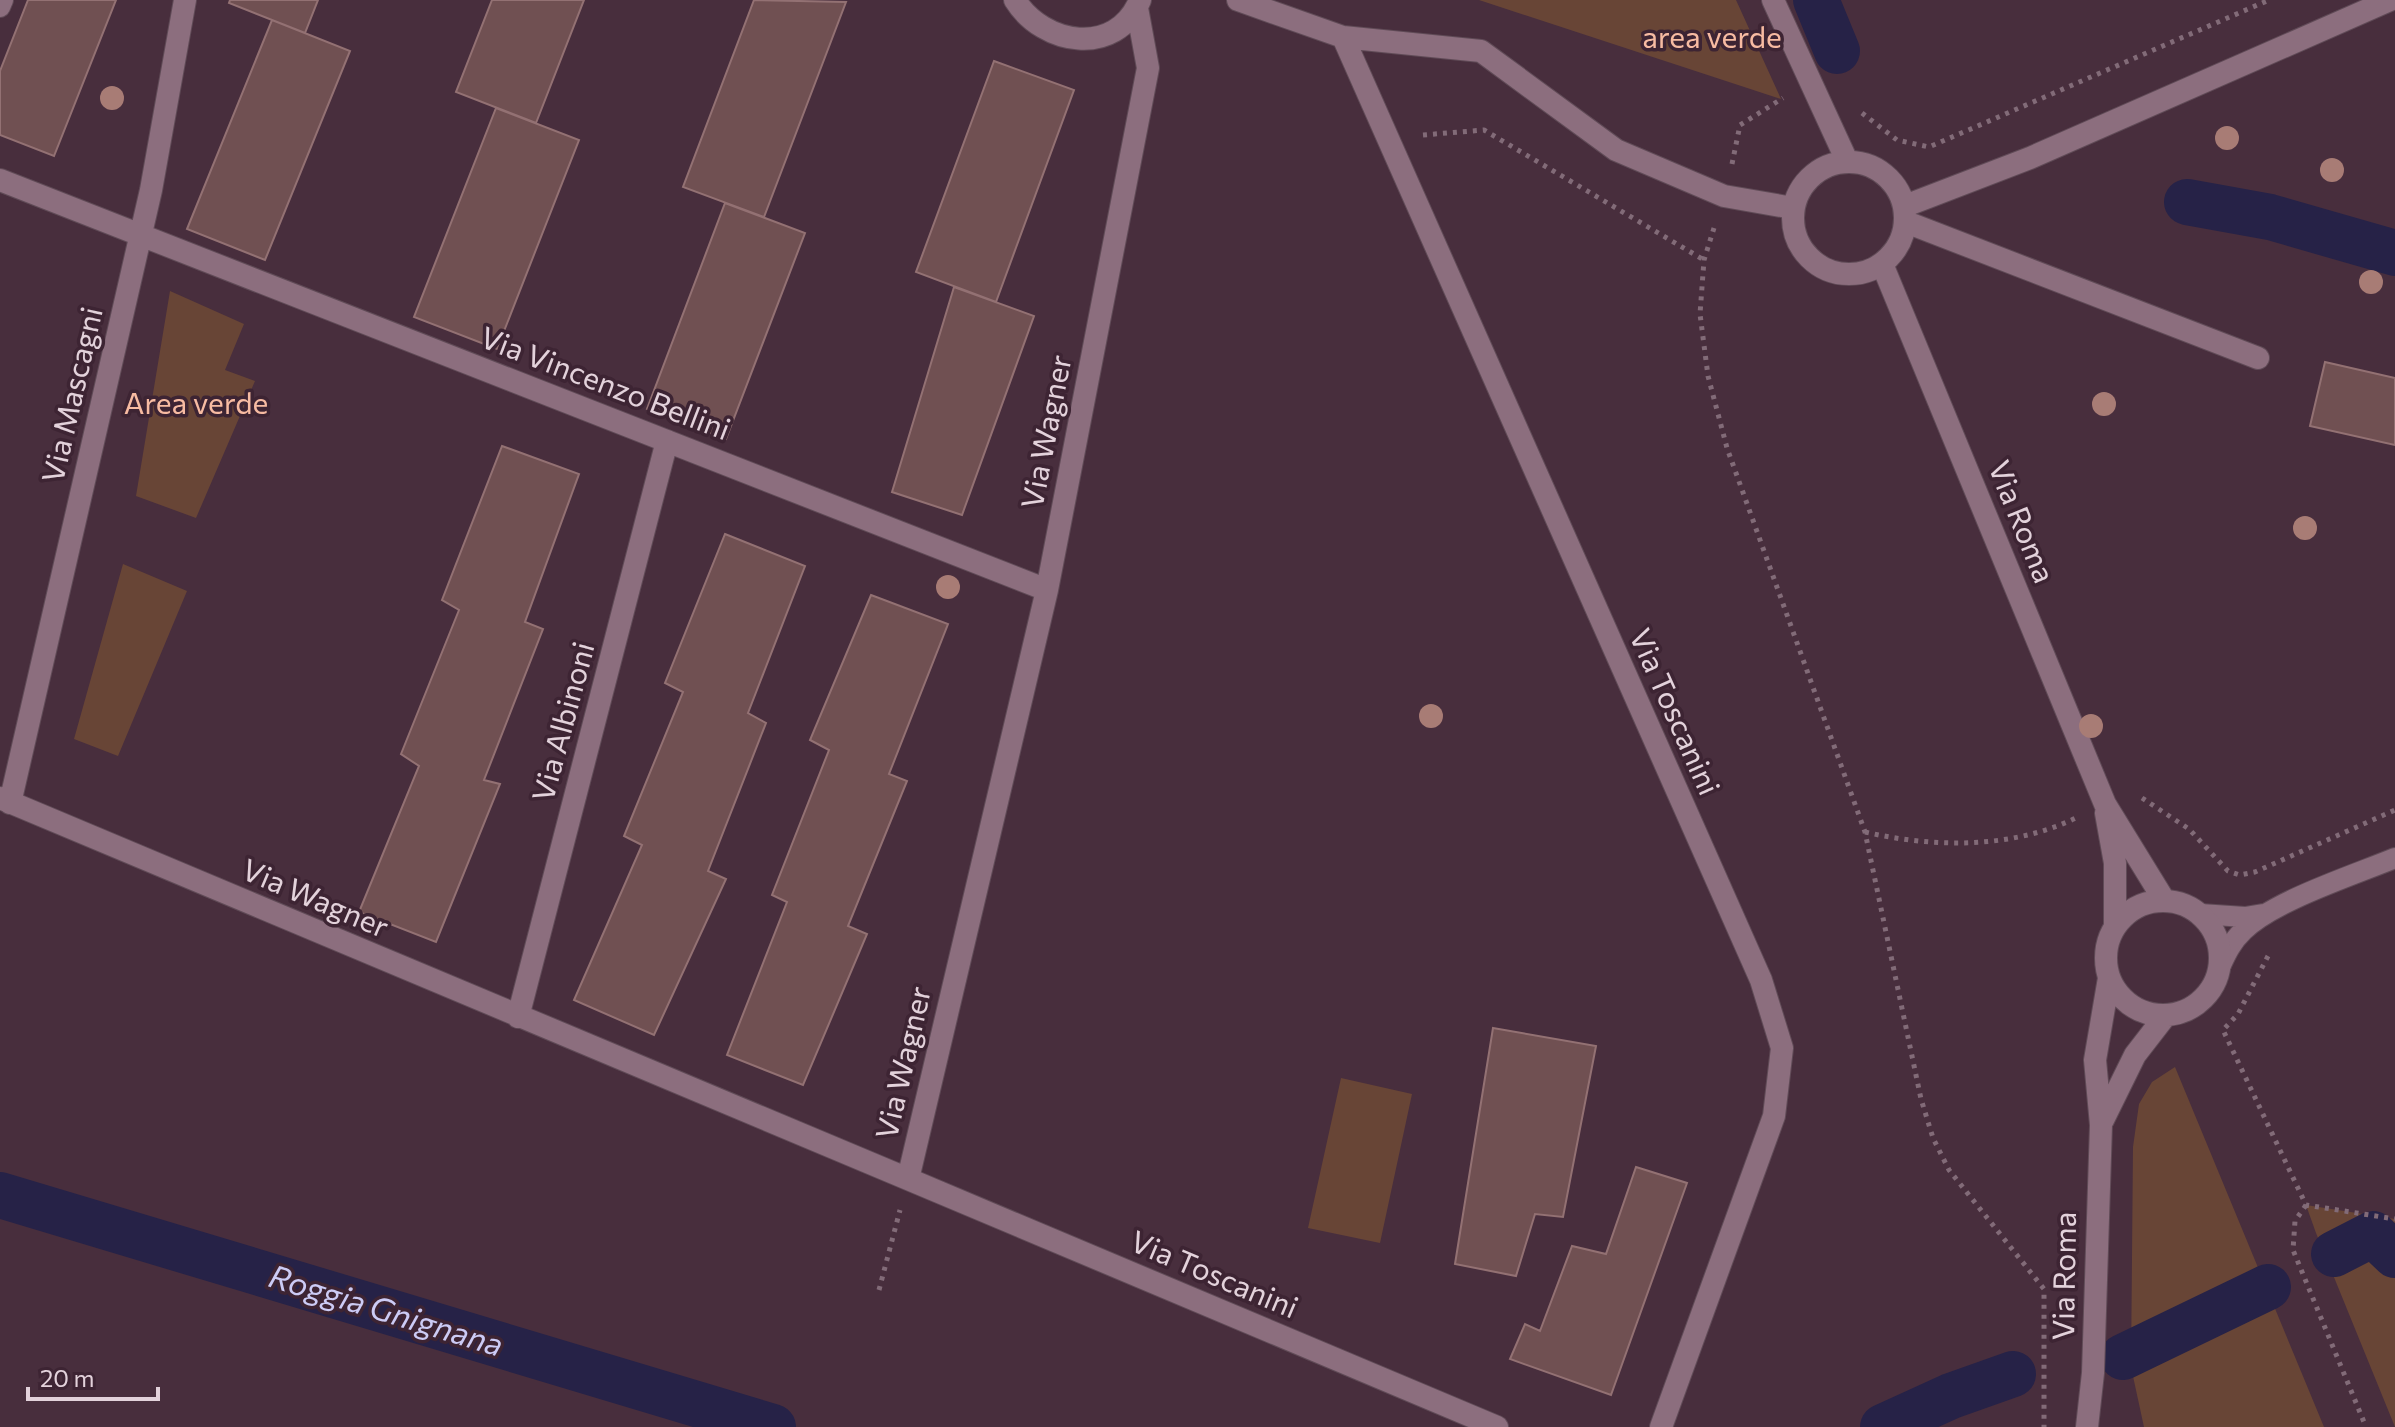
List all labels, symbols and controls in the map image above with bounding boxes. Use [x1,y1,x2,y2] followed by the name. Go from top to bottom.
[1642,17,1782,54] park label: area verde
[32,303,109,486] street label: Via Mascagni
[476,317,736,446] street label: Via Vincenzo Bellini
[1012,352,1078,511] street label: Via Wagner
[124,383,268,420] park label: Area verde
[1982,454,2065,588] street label: Via Roma
[1623,622,1729,800] street label: Via Toscanini
[523,638,601,805] street label: Via Albinoni
[237,849,395,944] street label: Via Wagner
[866,982,937,1142] street label: Via Wagner
[2043,1211,2082,1341] street label: Via Roma
[1126,1221,1304,1325] street label: Via Toscanini
[265,1254,509,1364] water label: Roggia Gnignana
[28,1351,158,1401] scale bar
[40,1363,94,1392] text: 20 m

